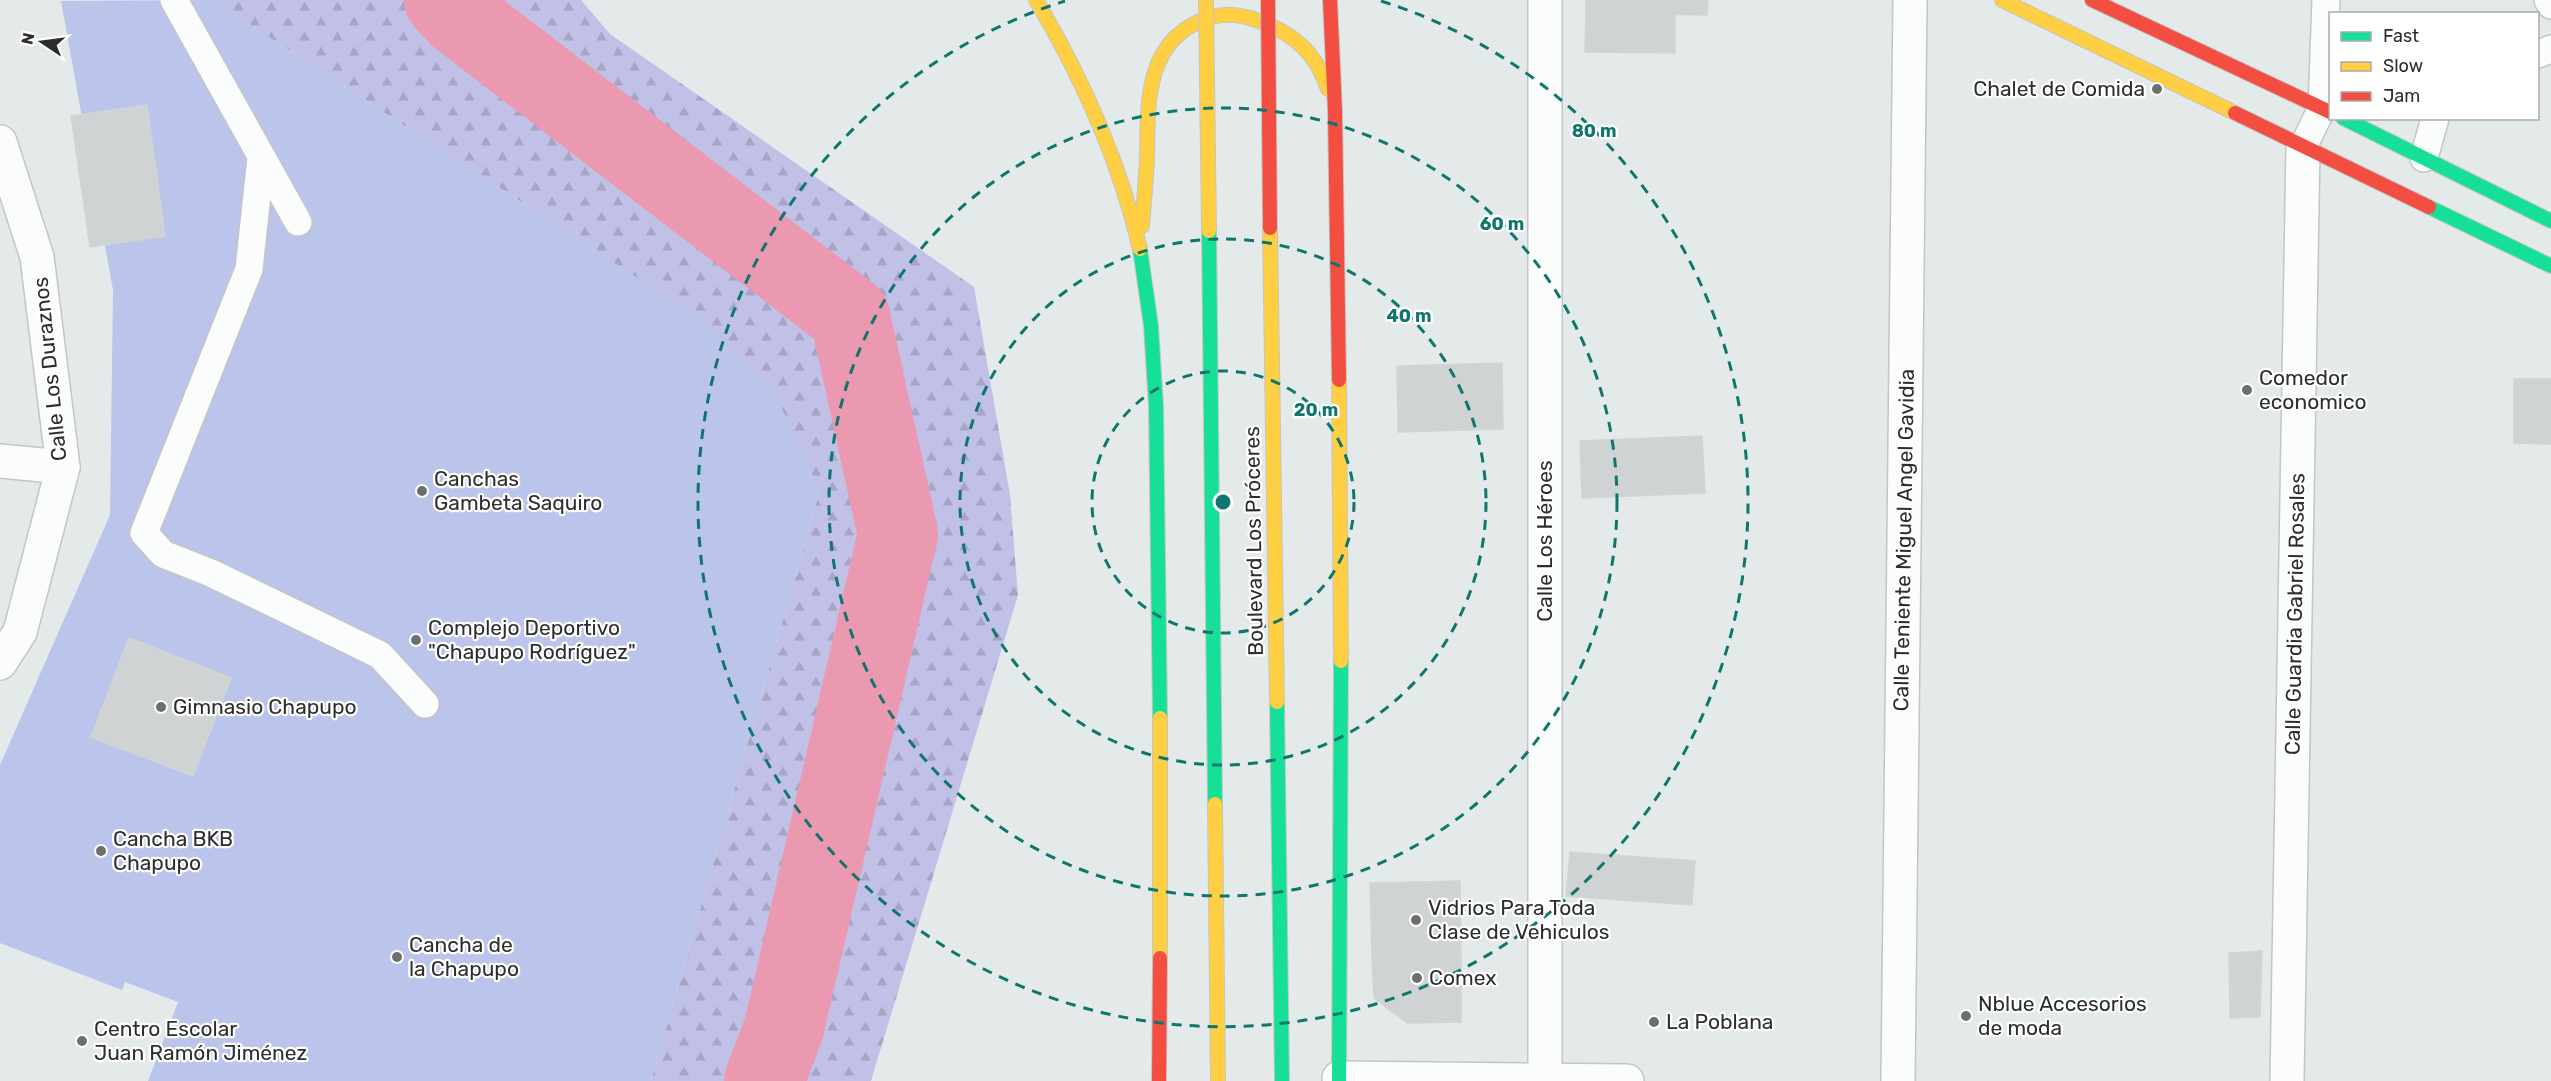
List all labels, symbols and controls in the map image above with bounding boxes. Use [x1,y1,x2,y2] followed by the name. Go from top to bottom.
[12,12,72,72] north arrow
[2329,12,2539,120] legend
[2383,25,2419,47] text: Fast
[17,31,38,46] text: N
[2383,55,2423,77] text: Slow
[1973,76,2145,101] place label: Chalet de Comida
[2150,82,2164,96] marker: Chalet de Comida
[2383,85,2420,107] text: Jam
[1572,120,1616,142] text: 80 m
[1480,213,1524,235] text: 60 m
[27,276,72,462] street label: Calle Los Duraznos
[1387,305,1431,327] text: 40 m
[2259,365,2367,414] place label: Comedor economico
[1888,368,1919,711] street label: Calle Teniente Miguel Angel Gavidia
[2240,383,2254,397] marker: Comedor economico
[1294,399,1338,421] text: 20 m
[1239,426,1268,656] street label: Boulevard Los Próceres
[1532,460,1557,622] street label: Calle Los Héroes
[434,466,602,515] place label: Canchas Gambeta Saquiro
[2280,473,2309,755] street label: Calle Guardia Gabriel Rosales
[415,484,429,498] marker: Canchas Gambeta Saquiro
[1213,492,1233,512] centre of rings
[428,615,636,664] place label: Complejo Deportivo "Chapupo Rodríguez"
[409,633,423,647] marker: Complejo Deportivo "Chapupo Rodríguez"
[173,694,356,719] place label: Gimnasio Chapupo
[154,700,168,714] marker: Gimnasio Chapupo
[113,826,233,875] place label: Cancha BKB Chapupo
[94,844,108,858] marker: Cancha BKB Chapupo
[1428,895,1610,944] place label: Vidrios Para Toda Clase de Vehiculos
[1409,913,1423,927] marker: Vidrios Para Toda Clase de Vehiculos
[409,932,519,981] place label: Cancha de la Chapupo
[390,950,404,964] marker: Cancha de la Chapupo
[1429,965,1497,990] place label: Comex
[1410,971,1424,985] marker: Comex
[1978,991,2147,1040] place label: Nblue Accesorios de moda
[1666,1009,1773,1034] place label: La Poblana
[1959,1009,1973,1023] marker: Nblue Accesorios de moda
[1647,1015,1661,1029] marker: La Poblana
[94,1016,307,1065] place label: Centro Escolar Juan Ramón Jiménez
[75,1034,89,1048] marker: Centro Escolar Juan Ramón Jiménez

